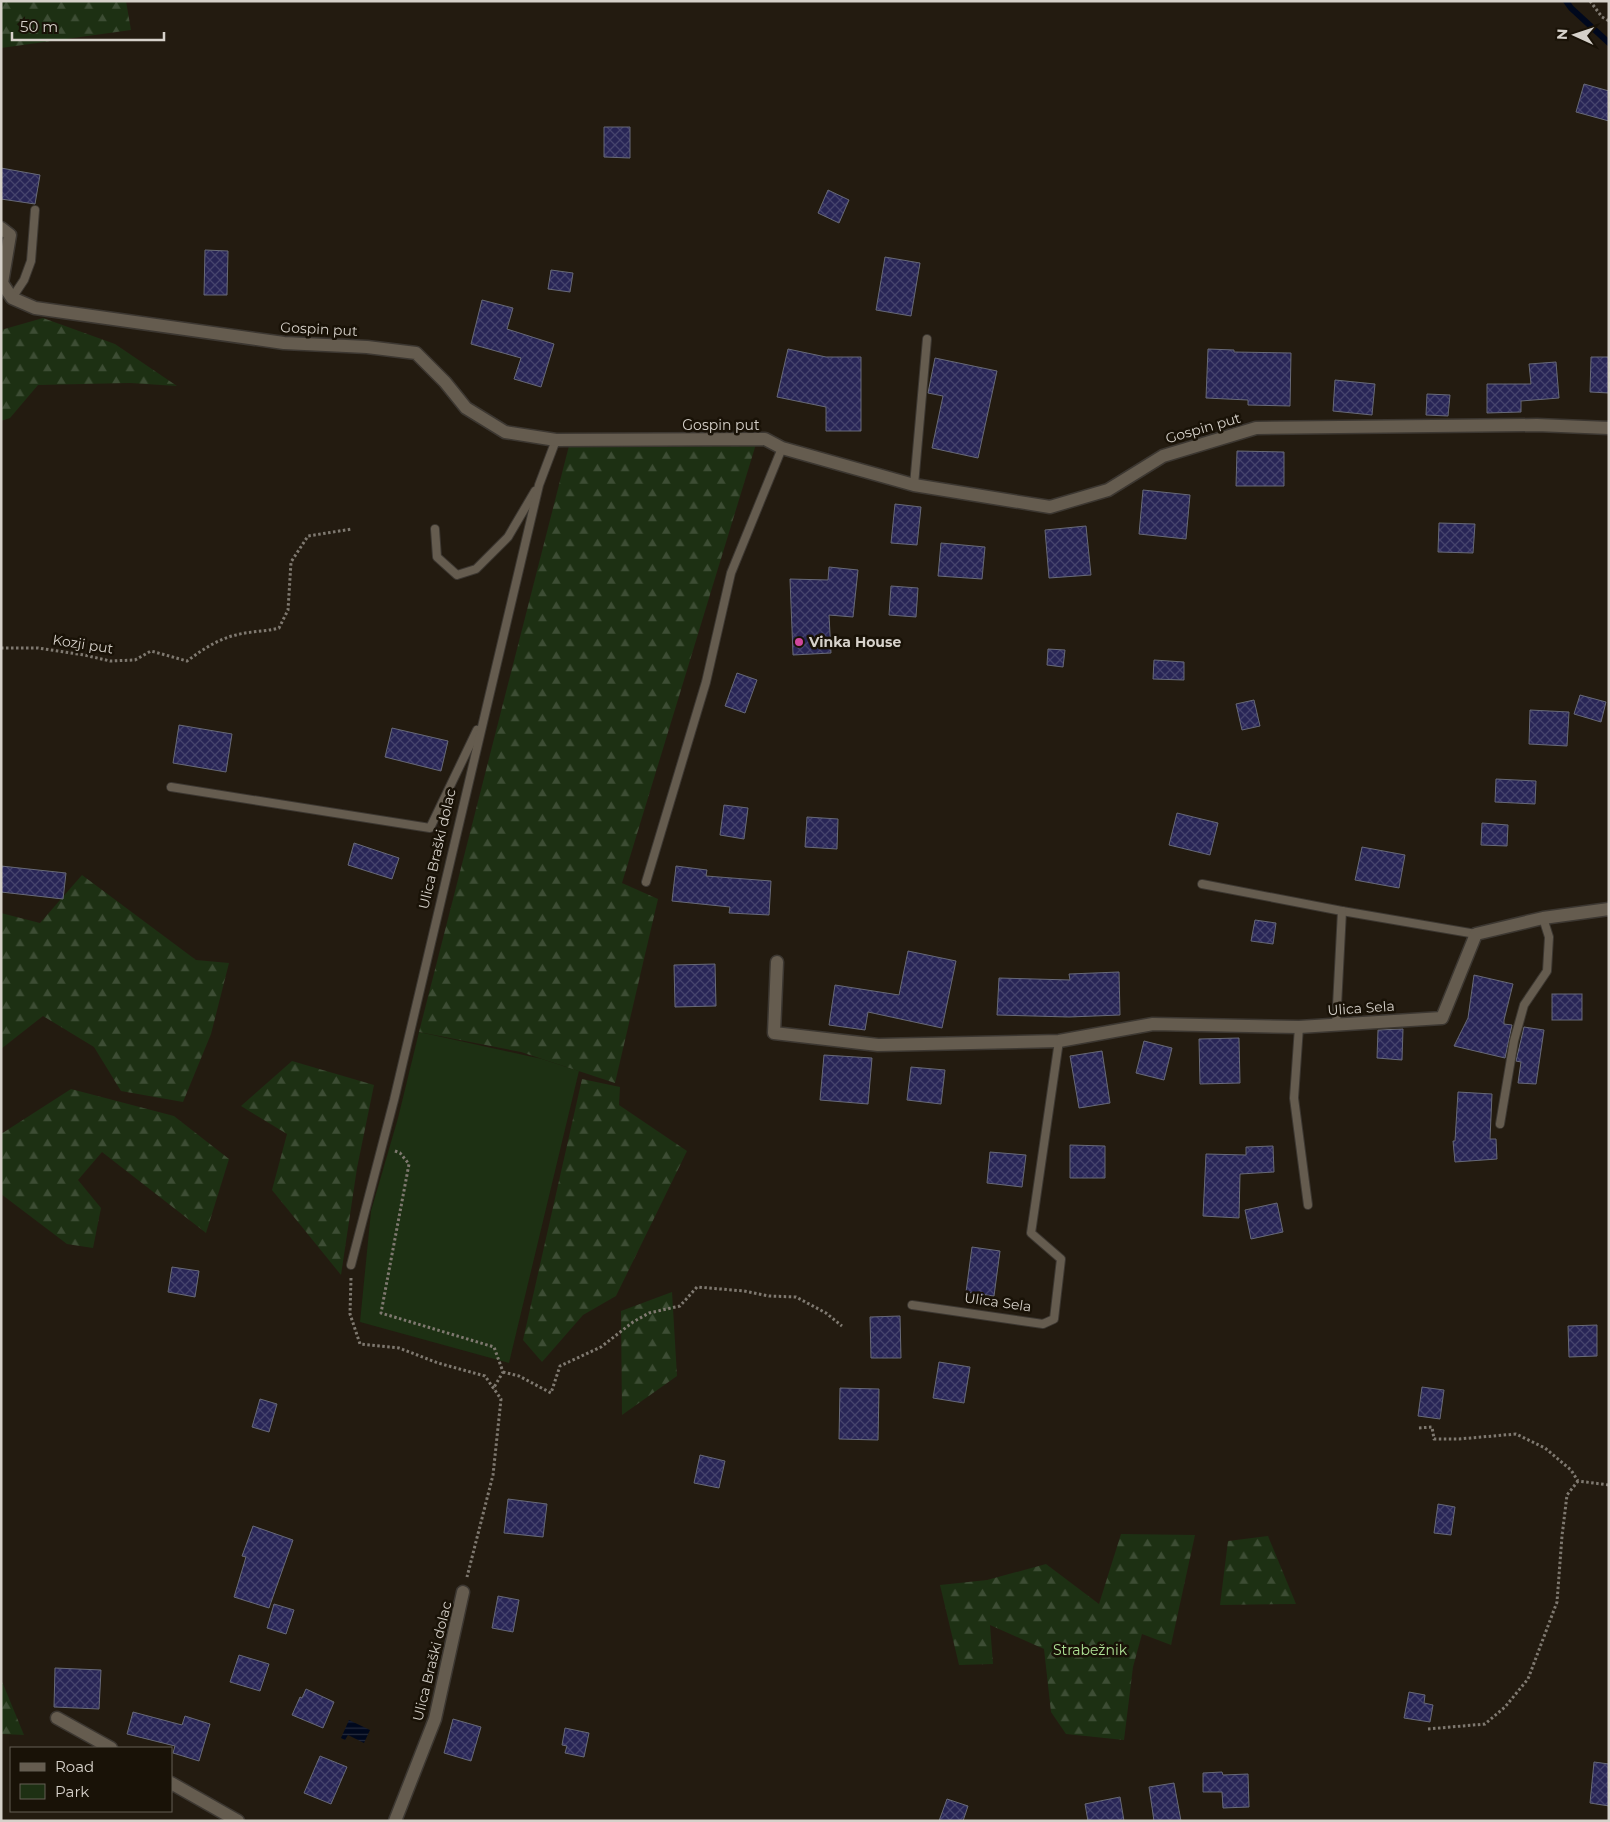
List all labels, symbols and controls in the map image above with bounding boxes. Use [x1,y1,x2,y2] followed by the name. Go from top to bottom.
[12,10,165,42] scale bar
[1550,10,1600,60] north arrow
[20,17,58,36] text: 50 m
[1553,28,1571,40] text: N
[280,318,358,340] street label: Gospin put
[1163,409,1243,447] street label: Gospin put
[682,416,760,434] street label: Gospin put
[51,630,115,658] street label: Kozji put
[808,633,901,651] place label: Vinka House
[793,636,805,648] marker: Vinka House
[414,787,460,911] street label: Ulica Braški dolac
[1327,997,1395,1019] street label: Ulica Sela
[963,1288,1033,1316] street label: Ulica Sela
[408,1599,456,1723] street label: Ulica Braški dolac
[1053,1641,1128,1659] park label: Strabežnik
[10,1747,172,1812] legend
[55,1757,94,1776] text: Road
[55,1782,89,1801] text: Park

